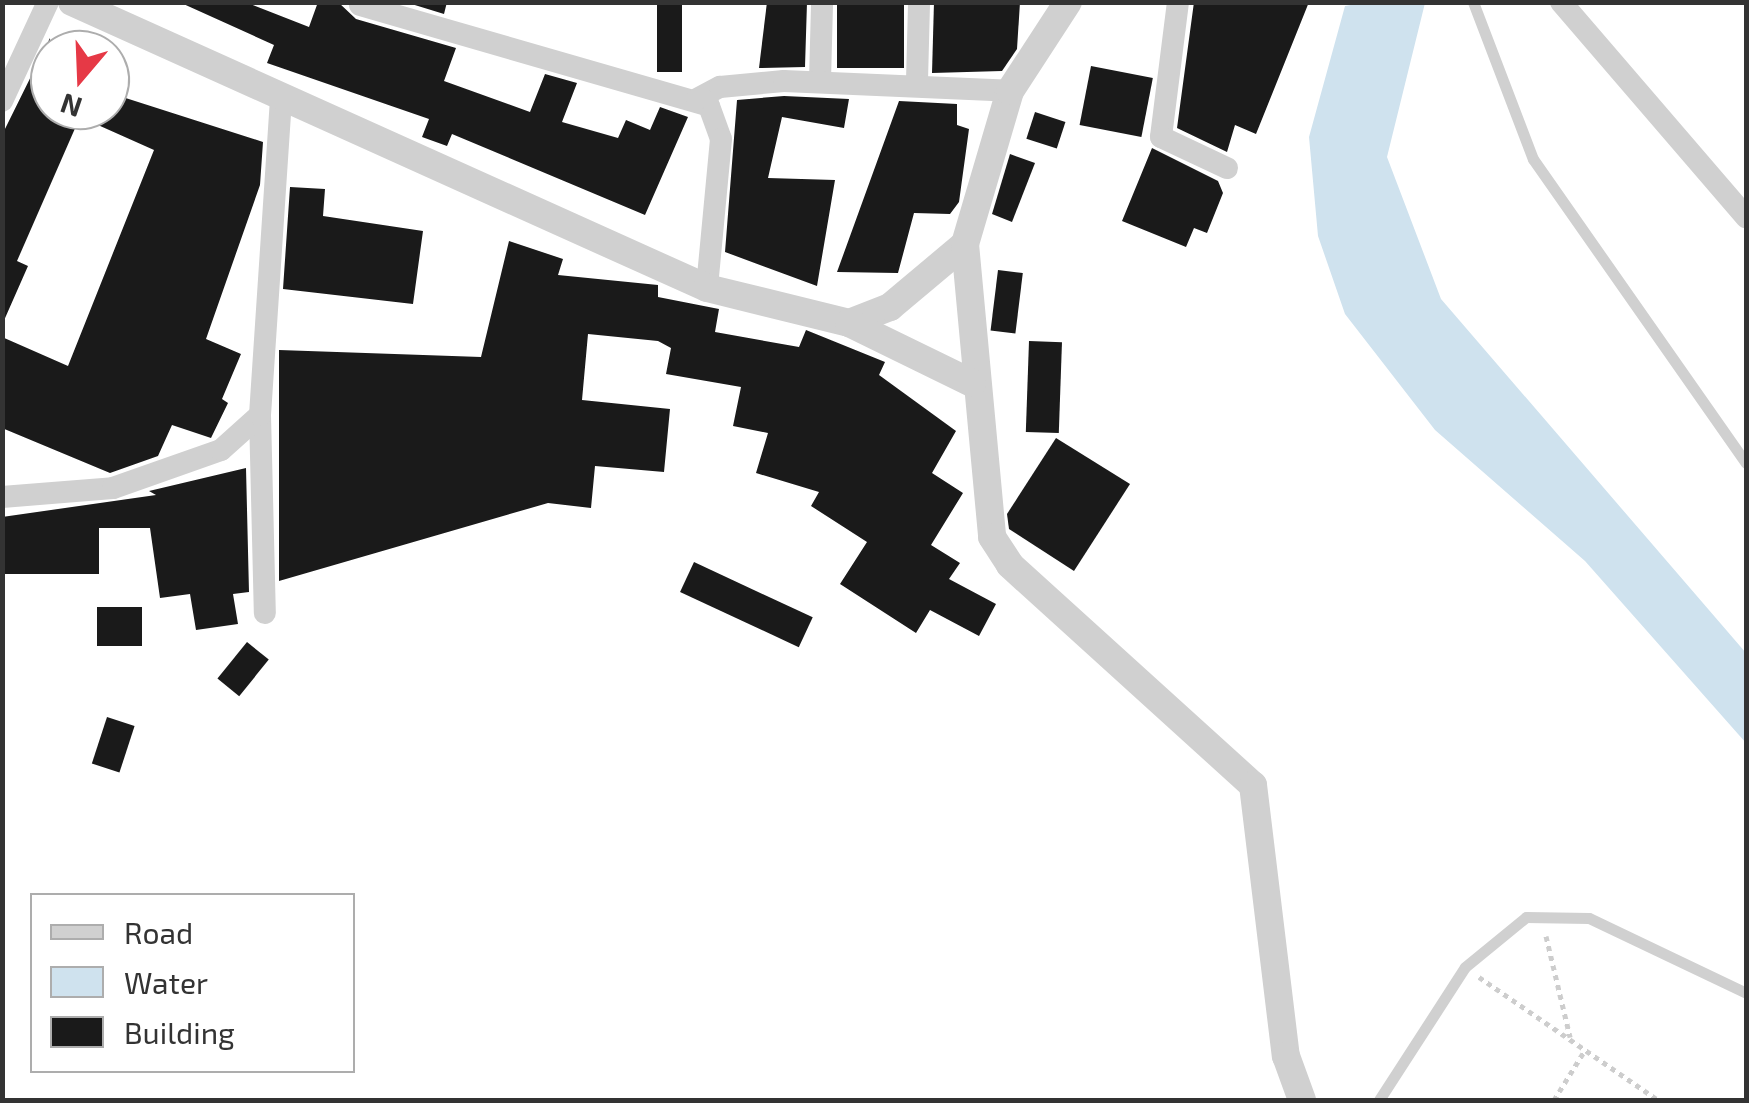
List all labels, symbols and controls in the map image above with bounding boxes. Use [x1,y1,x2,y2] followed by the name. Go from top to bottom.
[30,30,130,130] north arrow
[56,87,86,126] text: N
[30,893,355,1073] legend
[124,914,193,950] text: Road
[124,964,208,1000] text: Water
[124,1014,235,1050] text: Building

